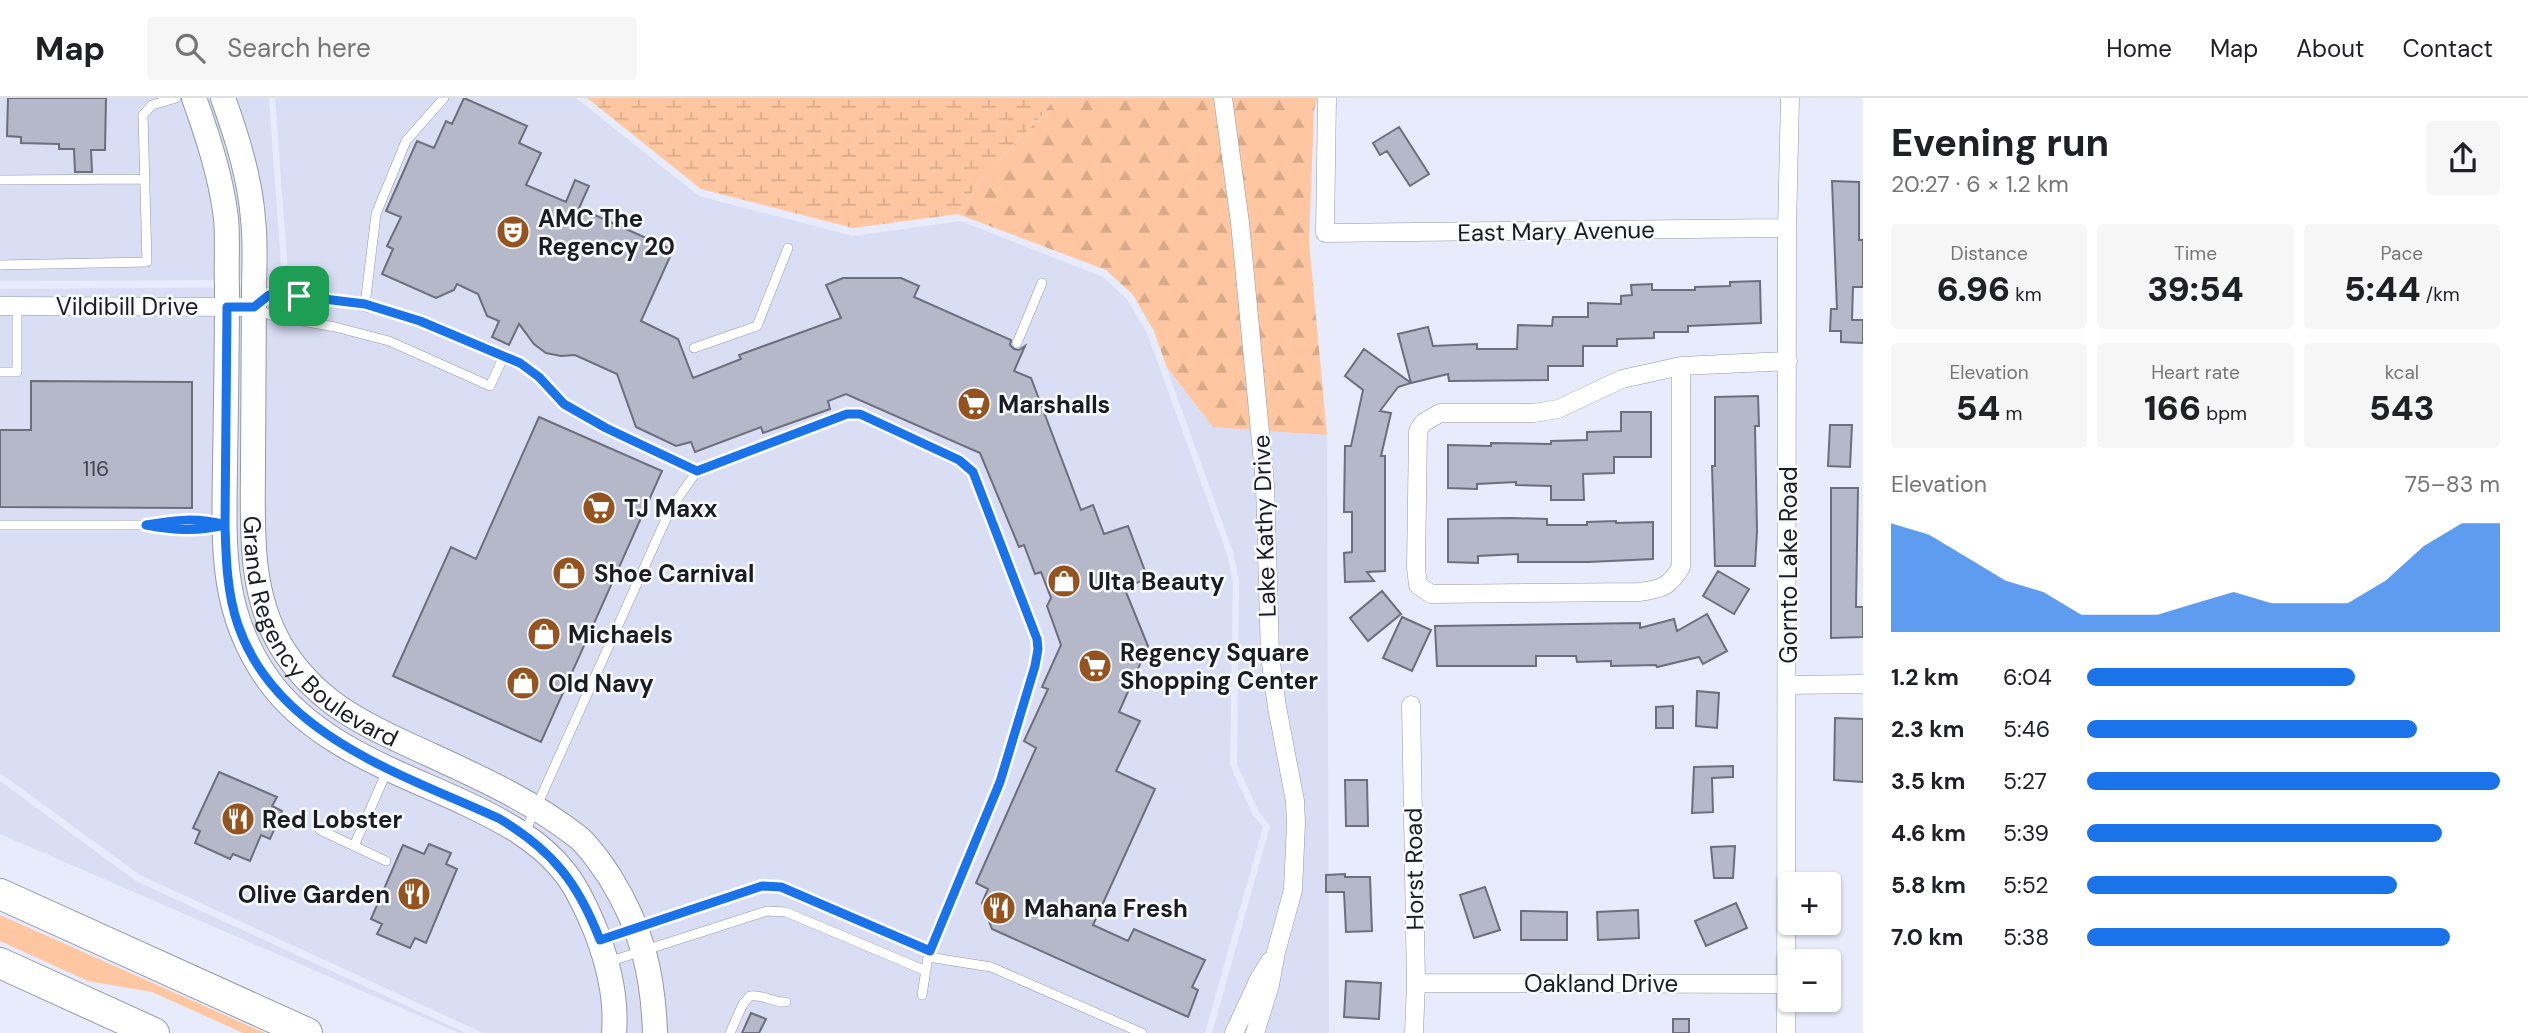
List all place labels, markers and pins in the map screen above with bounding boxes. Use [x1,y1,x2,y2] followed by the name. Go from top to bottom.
[538,203,675,262] place label: AMC The Regency 20
[494,213,532,251] theatre icon: AMC The Regency 20
[269,266,329,326] pin
[955,385,993,423] supermarket icon: Marshalls
[998,389,1110,420] place label: Marshalls
[580,489,618,527] supermarket icon: TJ Maxx
[624,493,718,524] place label: TJ Maxx
[550,554,588,592] shop icon: Shoe Carnival
[594,558,754,589] place label: Shoe Carnival
[1045,562,1083,600] shop icon: Ulta Beauty
[1088,566,1225,597] place label: Ulta Beauty
[525,615,563,653] shop icon: Michaels
[568,619,673,650] place label: Michaels
[1120,637,1318,696] place label: Regency Square Shopping Center
[1076,647,1114,685] supermarket icon: Regency Square Shopping Center
[504,664,542,702] shop icon: Old Navy
[548,668,654,699] place label: Old Navy
[219,800,257,838] restaurant icon: Red Lobster
[262,804,402,835] place label: Red Lobster
[395,875,433,913] restaurant icon: Olive Garden
[238,879,390,910] place label: Olive Garden
[980,889,1018,927] restaurant icon: Mahana Fresh
[1024,893,1188,924] place label: Mahana Fresh

